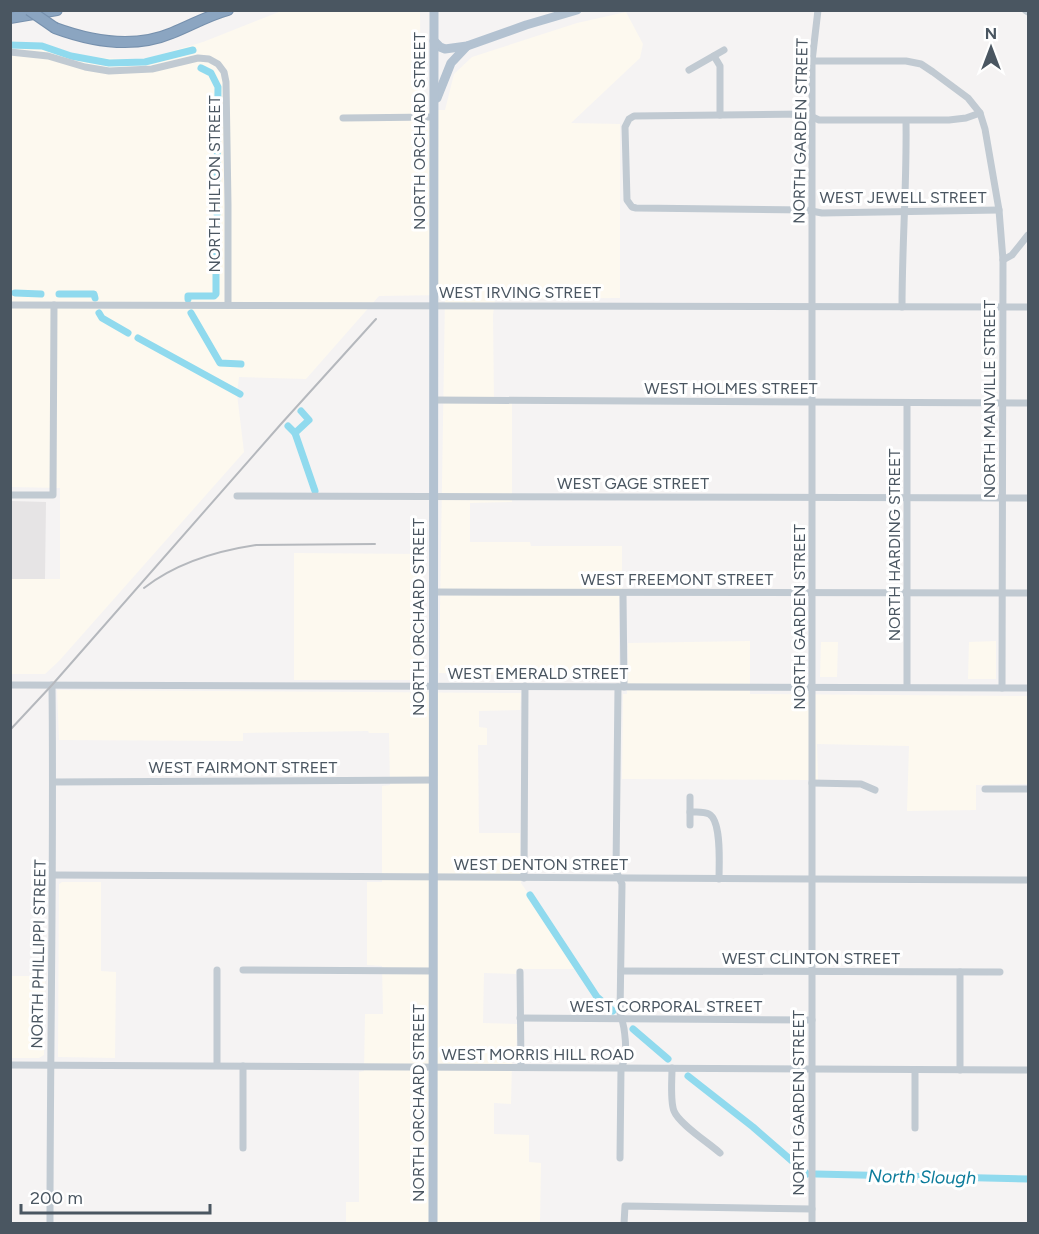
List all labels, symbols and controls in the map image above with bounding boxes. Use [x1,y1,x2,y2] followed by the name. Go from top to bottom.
[961,18,1021,78] north arrow
[985,24,997,43] text: N
[410,32,429,230] street label: NORTH ORCHARD STREET
[789,38,812,224] street label: NORTH GARDEN STREET
[205,95,224,273] street label: NORTH HILTON STREET
[819,188,987,207] street label: WEST JEWELL STREET
[439,283,601,302] street label: WEST IRVING STREET
[980,300,999,498] street label: NORTH MANVILLE STREET
[644,379,818,398] street label: WEST HOLMES STREET
[885,448,904,641] street label: NORTH HARDING STREET
[557,474,709,493] street label: WEST GAGE STREET
[409,518,428,716] street label: NORTH ORCHARD STREET
[790,524,809,710] street label: NORTH GARDEN STREET
[581,570,773,589] street label: WEST FREEMONT STREET
[448,664,628,683] street label: WEST EMERALD STREET
[149,758,338,777] street label: WEST FAIRMONT STREET
[454,855,628,874] street label: WEST DENTON STREET
[27,859,50,1049] street label: NORTH PHILLIPPI STREET
[722,949,900,968] street label: WEST CLINTON STREET
[570,997,763,1016] street label: WEST CORPORAL STREET
[409,1004,428,1202] street label: NORTH ORCHARD STREET
[789,1010,808,1196] street label: NORTH GARDEN STREET
[442,1045,634,1064] street label: WEST MORRIS HILL ROAD
[868,1165,976,1189] water label: North Slough
[21,1177,210,1215] scale bar
[30,1187,83,1209] text: 200 m

